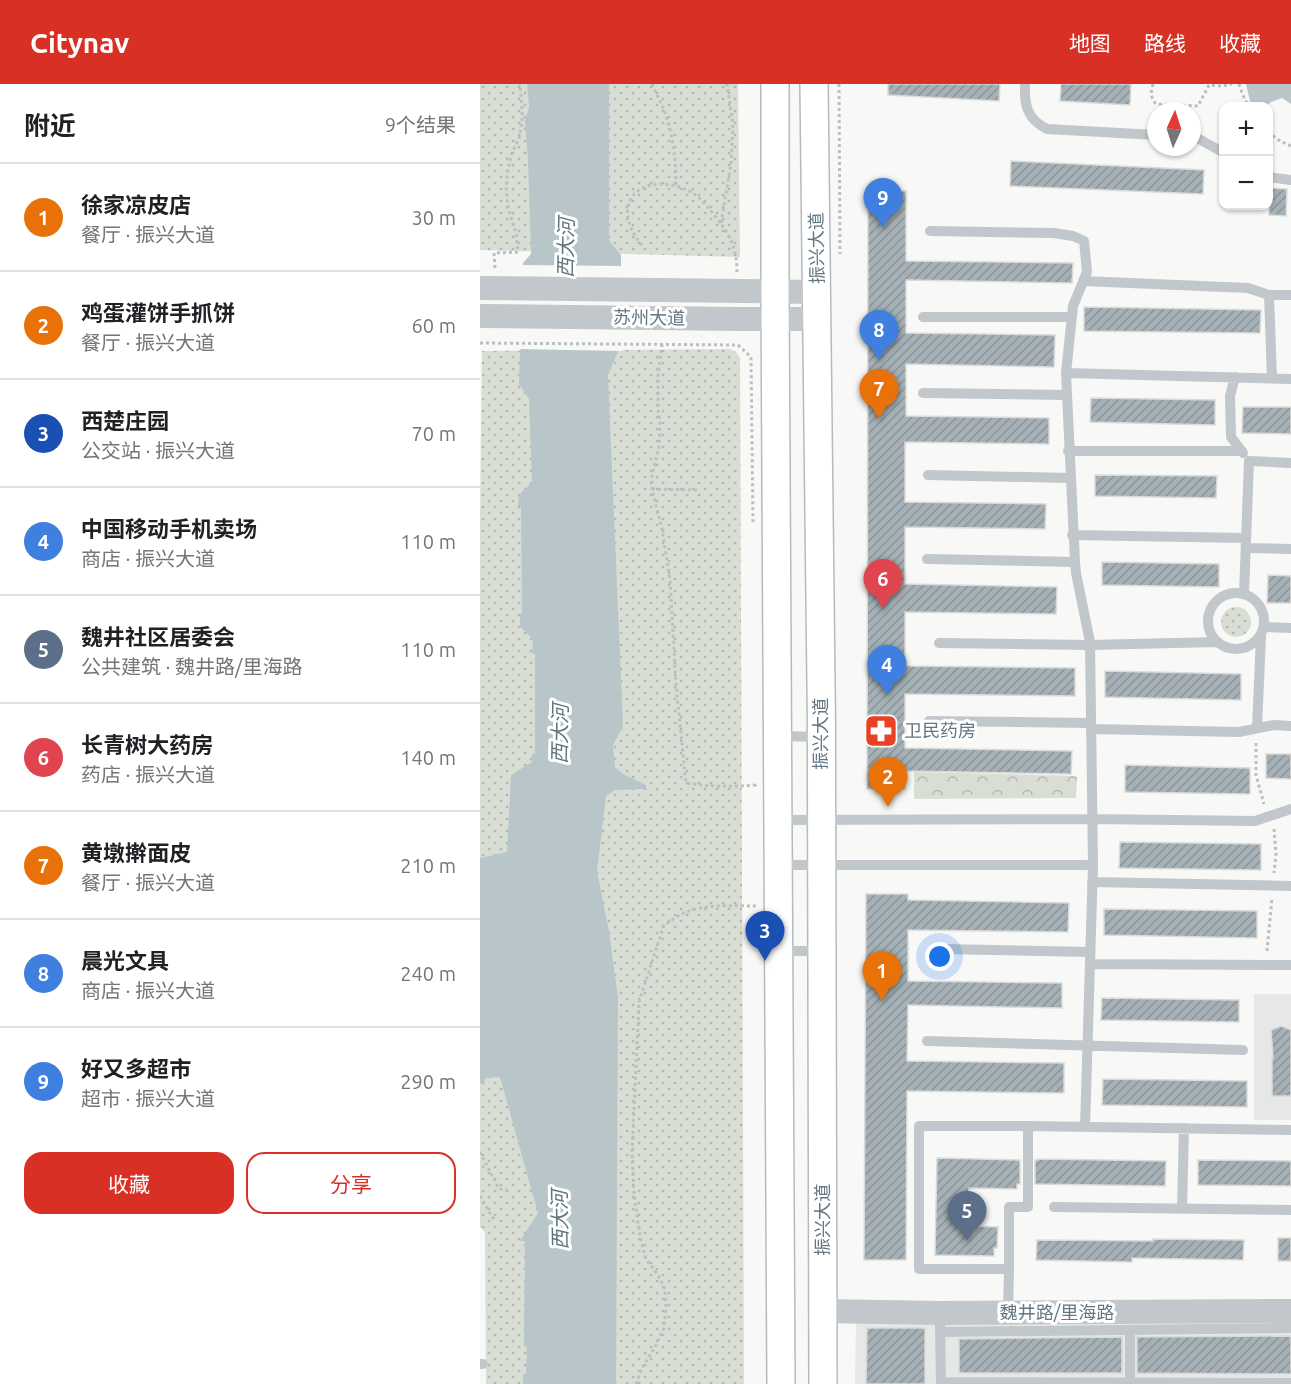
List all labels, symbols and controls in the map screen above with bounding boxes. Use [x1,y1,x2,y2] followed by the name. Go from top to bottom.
[30,27,129,58] text: Citynav
[1069,31,1111,55] text: 地图
[1144,31,1186,55] text: 路线
[1219,31,1261,55] text: 收藏
[1147,102,1201,156] north arrow
[1219,102,1273,210] map controls
[1219,102,1273,156] button: +
[24,111,76,140] text: 附近
[385,113,456,136] text: 9个结果
[1219,156,1273,210] button: −
[864,178,902,228] pin: 9
[81,192,191,217] text: 徐家凉皮店
[38,206,49,229] text: 1
[412,206,456,229] text: 30 m
[805,212,827,284] street label: 振兴大道
[553,214,578,278] water label: 西大河
[81,223,215,246] text: 餐厅 · 振兴大道
[81,300,235,325] text: 鸡蛋灌饼手抓饼
[613,306,685,328] street label: 苏州大道
[860,310,898,360] pin: 8
[38,314,49,337] text: 2
[412,314,456,337] text: 60 m
[81,331,215,354] text: 餐厅 · 振兴大道
[860,370,898,419] pin: 7
[81,408,169,433] text: 西楚庄园
[38,422,49,445] text: 3
[412,422,456,445] text: 70 m
[81,439,235,462] text: 公交站 · 振兴大道
[81,516,257,541] text: 中国移动手机卖场
[38,530,49,553] text: 4
[400,530,456,553] text: 110 m
[81,547,215,570] text: 商店 · 振兴大道
[864,560,902,609] pin: 6
[81,624,235,649] text: 魏井社区居委会
[38,638,49,661] text: 5
[400,638,456,661] text: 110 m
[868,646,906,695] pin: 4
[81,655,302,678] text: 公共建筑 · 魏井路/里海路
[810,698,830,770] street label: 振兴大道
[547,700,572,764] water label: 西大河
[863,713,899,749] pharmacy icon: 卫民药房
[904,720,976,740] place label: 卫民药房
[81,732,213,757] text: 长青树大药房
[38,746,49,769] text: 6
[400,746,456,769] text: 140 m
[868,758,908,807] pin: 2
[81,763,215,786] text: 药店 · 振兴大道
[81,840,191,865] text: 黄墩擀面皮
[38,854,49,877] text: 7
[400,854,456,877] text: 210 m
[81,871,215,894] text: 餐厅 · 振兴大道
[746,912,784,961] pin: 3
[925,942,954,971] your location
[81,948,169,973] text: 晨光文具
[862,952,902,1001] pin: 1
[38,962,49,985] text: 8
[400,962,456,985] text: 240 m
[81,979,215,1002] text: 商店 · 振兴大道
[81,1056,191,1081] text: 好又多超市
[38,1070,49,1093] text: 9
[400,1070,456,1093] text: 290 m
[81,1087,215,1110] text: 超市 · 振兴大道
[24,1152,234,1214] button: 收藏
[246,1152,456,1214] button: 分享
[812,1184,832,1256] street label: 振兴大道
[547,1186,572,1250] water label: 西大河
[948,1192,986,1241] pin: 5
[1000,1302,1114,1322] street label: 魏井路/里海路

